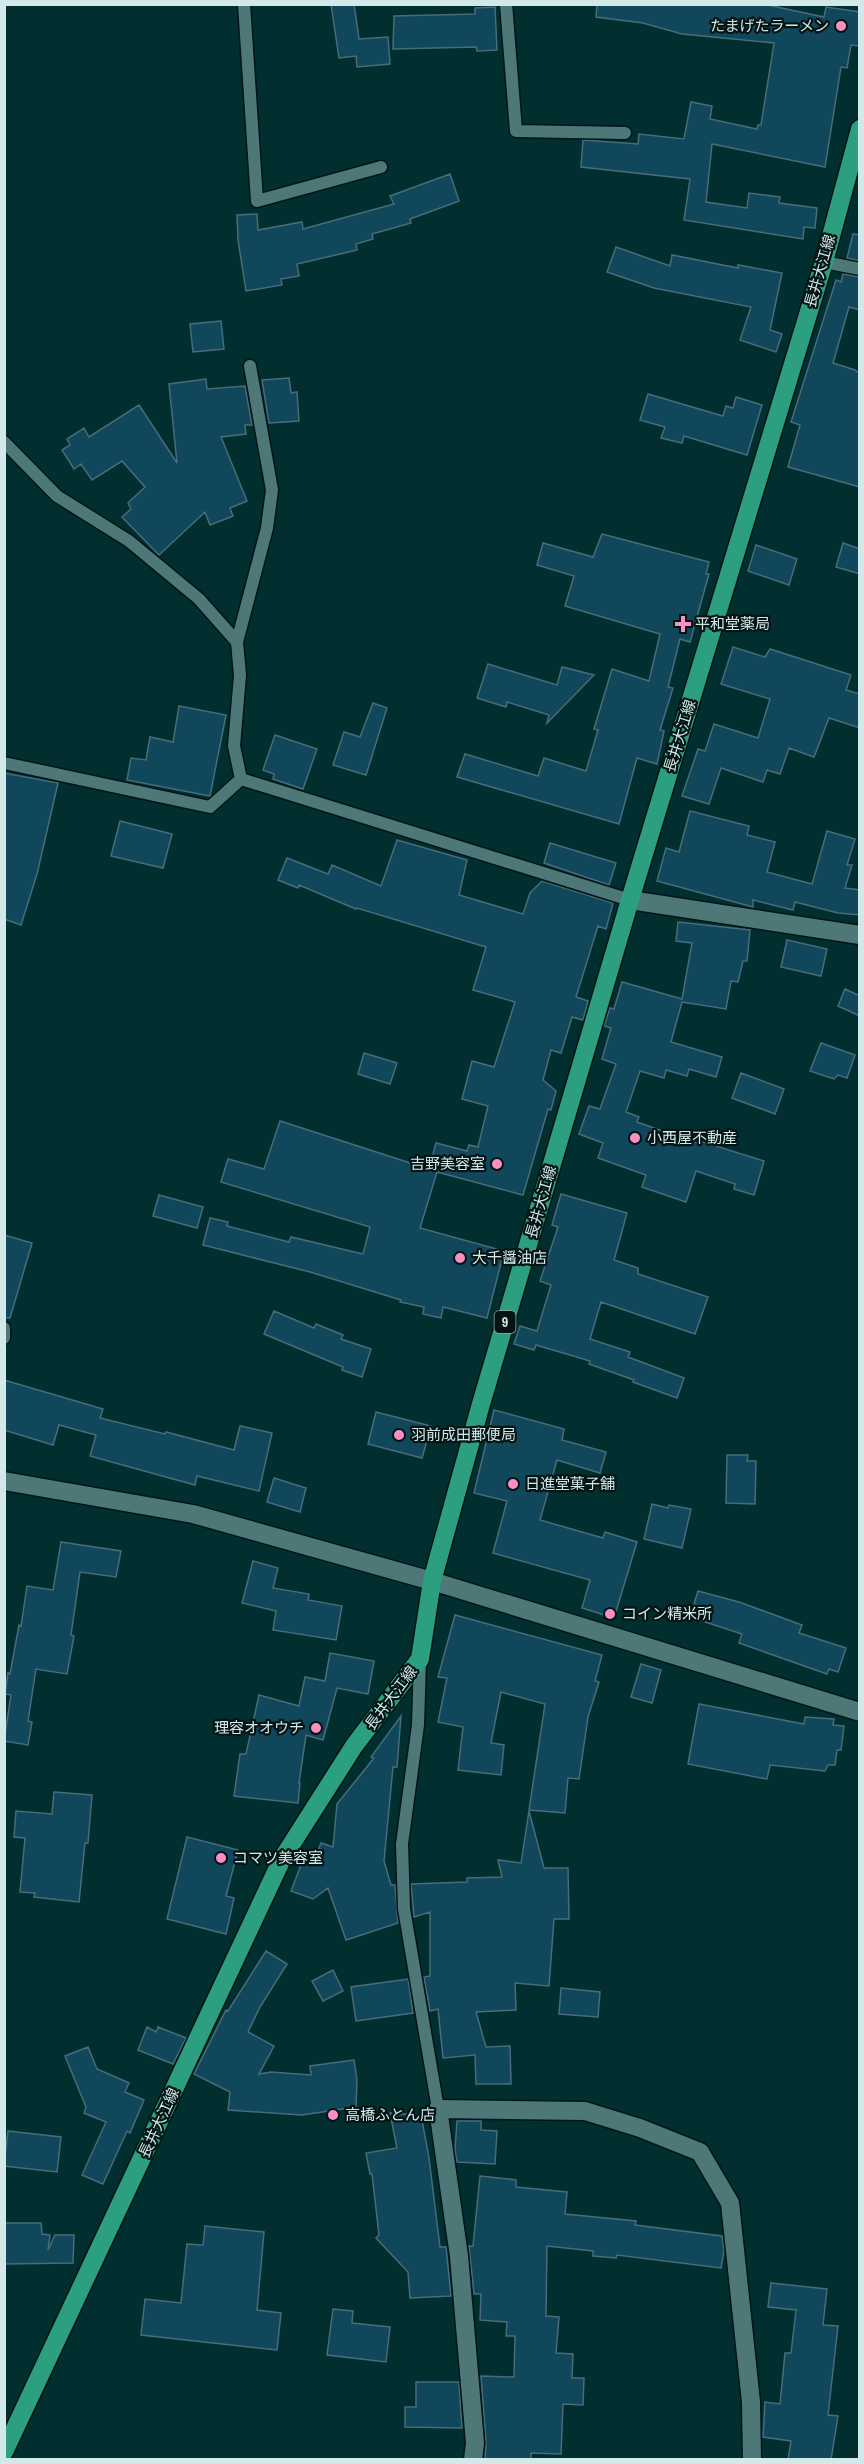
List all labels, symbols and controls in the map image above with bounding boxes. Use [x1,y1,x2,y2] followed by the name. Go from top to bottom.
[710,15,829,36] place label: たまげたラーメン
[834,19,848,33] marker: たまげたラーメン
[799,232,840,310] street label: 長井大江線
[695,613,770,634] place label: 平和堂薬局
[676,617,690,631] marker: 平和堂薬局
[659,697,701,775] street label: 長井大江線
[647,1127,737,1148] place label: 小西屋不動産
[628,1131,642,1145] marker: 小西屋不動産
[410,1153,485,1174] place label: 吉野美容室
[490,1157,504,1171] marker: 吉野美容室
[520,1163,561,1241] street label: 長井大江線
[472,1247,547,1268] place label: 大千醤油店
[453,1251,467,1265] marker: 大千醤油店
[494,1311,516,1333] road number: 9
[411,1424,516,1445] place label: 羽前成田郵便局
[392,1428,406,1442] marker: 羽前成田郵便局
[525,1473,615,1494] place label: 日進堂菓子舗
[506,1477,520,1491] marker: 日進堂菓子舗
[622,1603,712,1624] place label: コイン精米所
[603,1607,617,1621] marker: コイン精米所
[360,1661,422,1734] street label: 長井大江線
[214,1717,304,1738] place label: 理容オオウチ
[309,1721,323,1735] marker: 理容オオウチ
[233,1847,323,1868] place label: コマツ美容室
[214,1851,228,1865] marker: コマツ美容室
[133,2084,184,2161] street label: 長井大江線
[345,2104,435,2125] place label: 高橋ふとん店
[326,2108,340,2122] marker: 高橋ふとん店

